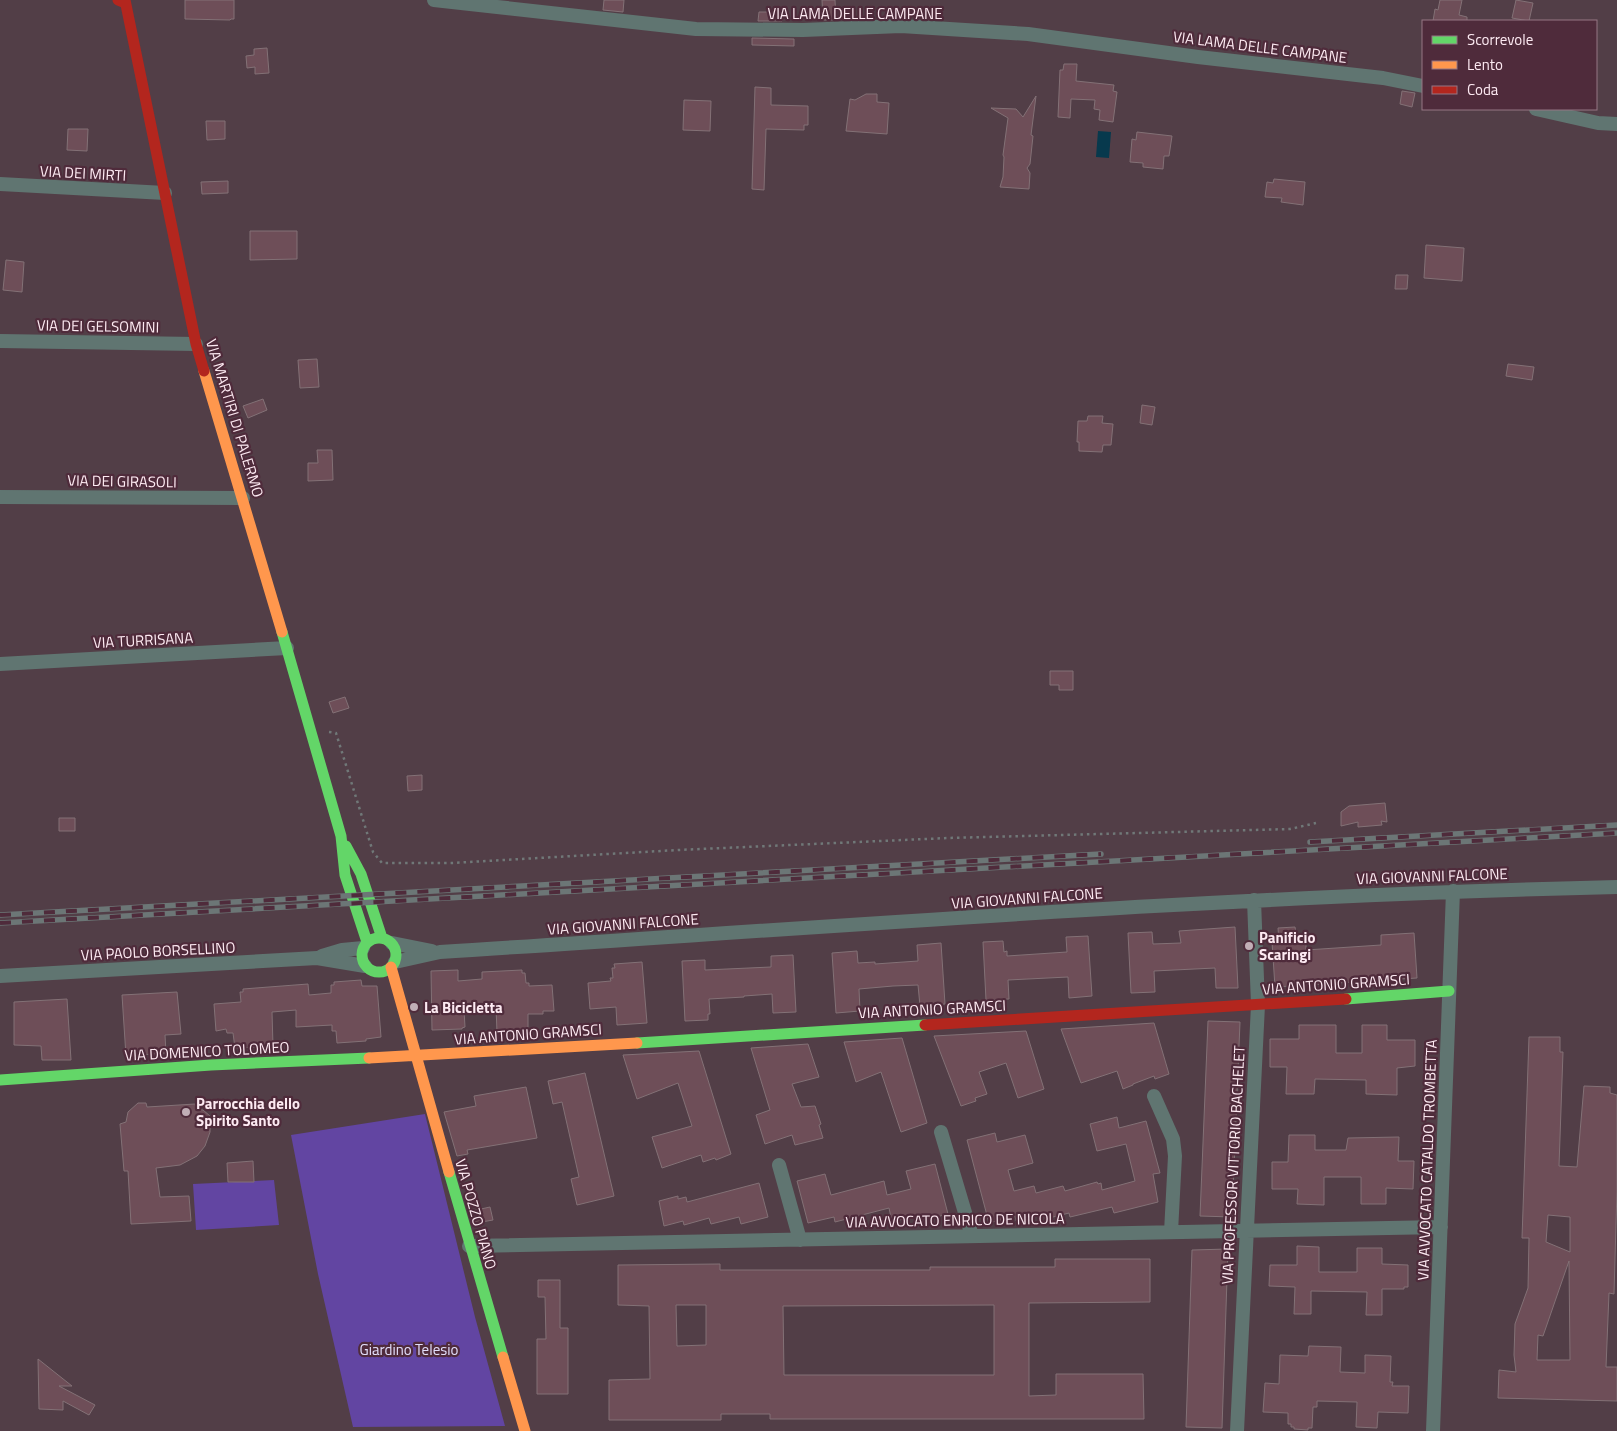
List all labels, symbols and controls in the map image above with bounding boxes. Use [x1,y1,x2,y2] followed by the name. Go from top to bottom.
[767,2,943,25] street label: VIA LAMA DELLE CAMPANE
[1422,20,1597,110] legend
[1172,25,1348,69] street label: VIA LAMA DELLE CAMPANE
[1467,28,1533,51] text: Scorrevole
[1467,53,1503,76] text: Lento
[1467,78,1499,101] text: Coda
[39,159,127,187] street label: VIA DEI MIRTI
[37,313,159,339] street label: VIA DEI GELSOMINI
[200,336,270,500] street label: VIA MARTIRI DI PALERMO
[67,469,177,493] street label: VIA DEI GIRASOLI
[92,626,194,654] street label: VIA TURRISANA
[1356,862,1508,890] street label: VIA GIOVANNI FALCONE
[951,881,1103,915] street label: VIA GIOVANNI FALCONE
[547,907,699,941] street label: VIA GIOVANNI FALCONE
[1259,926,1315,966] place label: Panificio Scaringi
[80,935,236,967] street label: VIA PAOLO BORSELLINO
[1243,940,1255,952] marker: Panificio Scaringi
[1261,967,1411,1001] street label: VIA ANTONIO GRAMSCI
[857,994,1007,1024] street label: VIA ANTONIO GRAMSCI
[424,996,503,1019] place label: La Bicicletta
[408,1001,420,1013] marker: La Bicicletta
[453,1017,603,1051] street label: VIA ANTONIO GRAMSCI
[124,1035,290,1067] street label: VIA DOMENICO TOLOMEO
[1411,1039,1443,1281] street label: VIA AVVOCATO CATALDO TROMBETTA
[1215,1045,1251,1285] street label: VIA PROFESSOR VITTORIO BACHELET
[196,1092,300,1132] place label: Parrocchia dello Spirito Santo
[180,1106,192,1118] marker: Parrocchia dello Spirito Santo
[449,1156,503,1272] street label: VIA POZZO PIANO
[845,1207,1065,1233] street label: VIA AVVOCATO ENRICO DE NICOLA
[360,1338,459,1361] park label: Giardino Telesio

